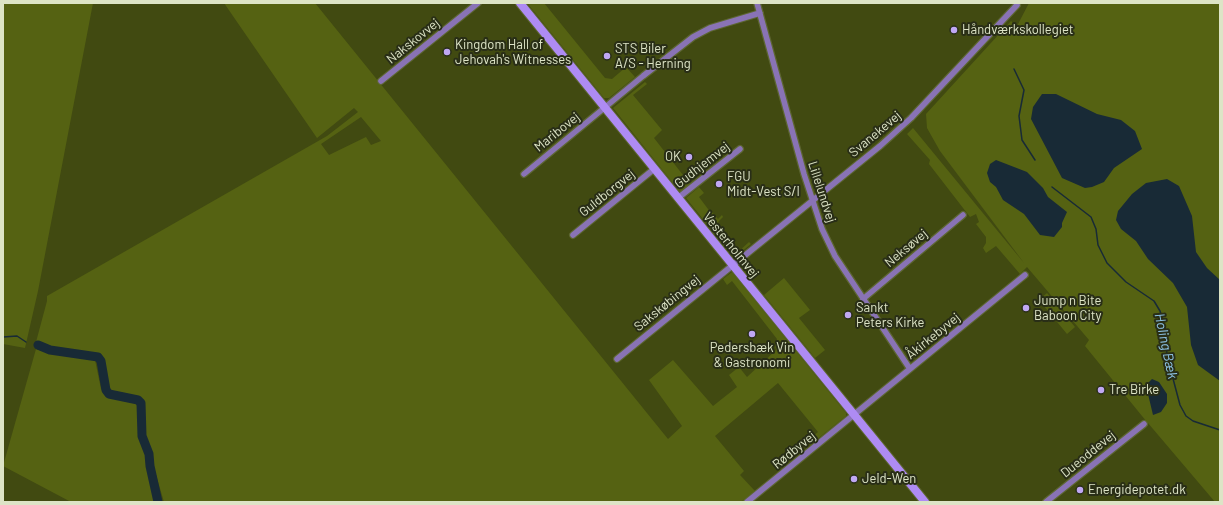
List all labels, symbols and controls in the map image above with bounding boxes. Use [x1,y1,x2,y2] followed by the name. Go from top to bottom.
[383,15,443,67] street label: Nakskovvej
[962,22,1074,38] place label: Håndværkskollegiet
[949,25,959,35] marker: Håndværkskollegiet
[455,37,571,68] place label: Kingdom Hall of Jehovah's Witnesses
[615,41,691,72] place label: STS Biler A/S - Herning
[442,47,452,57] marker: Kingdom Hall of Jehovah's Witnesses
[602,51,612,61] marker: STS Biler A/S - Herning
[846,108,904,160] street label: Svanekevej
[531,109,583,155] street label: Maribovej
[671,139,733,191] street label: Gudhjemvej
[665,149,681,165] place label: OK
[684,152,694,162] marker: OK
[805,159,839,225] street label: Lillelundvej
[576,166,638,220] street label: Guldborgvej
[727,169,800,200] place label: FGU Midt-Vest S/I
[714,179,724,189] marker: FGU Midt-Vest S/I
[700,209,762,281] street label: Vesterholmvej
[881,226,931,270] street label: Neksøvej
[631,272,703,334] street label: Sakskøbingvej
[1034,293,1102,324] place label: Jump n Bite Baboon City
[856,300,924,331] place label: Sankt Peters Kirke
[1021,303,1031,313] marker: Jump n Bite Baboon City
[843,310,853,320] marker: Sankt Peters Kirke
[903,310,963,362] street label: Åkirkebyvej
[1151,312,1181,380] water label: Holing Bæk
[747,329,757,339] marker: Pedersbæk Vin & Gastronomi
[710,340,794,371] place label: Pedersbæk Vin & Gastronomi
[1109,382,1159,398] place label: Tre Birke
[1096,385,1106,395] marker: Tre Birke
[1058,427,1118,481] street label: Dueoddevej
[769,428,819,472] street label: Rødbyvej
[862,471,916,487] place label: Jeld-Wen
[849,474,859,484] marker: Jeld-Wen
[1088,482,1186,498] place label: Energidepotet.dk
[1075,485,1085,495] marker: Energidepotet.dk

